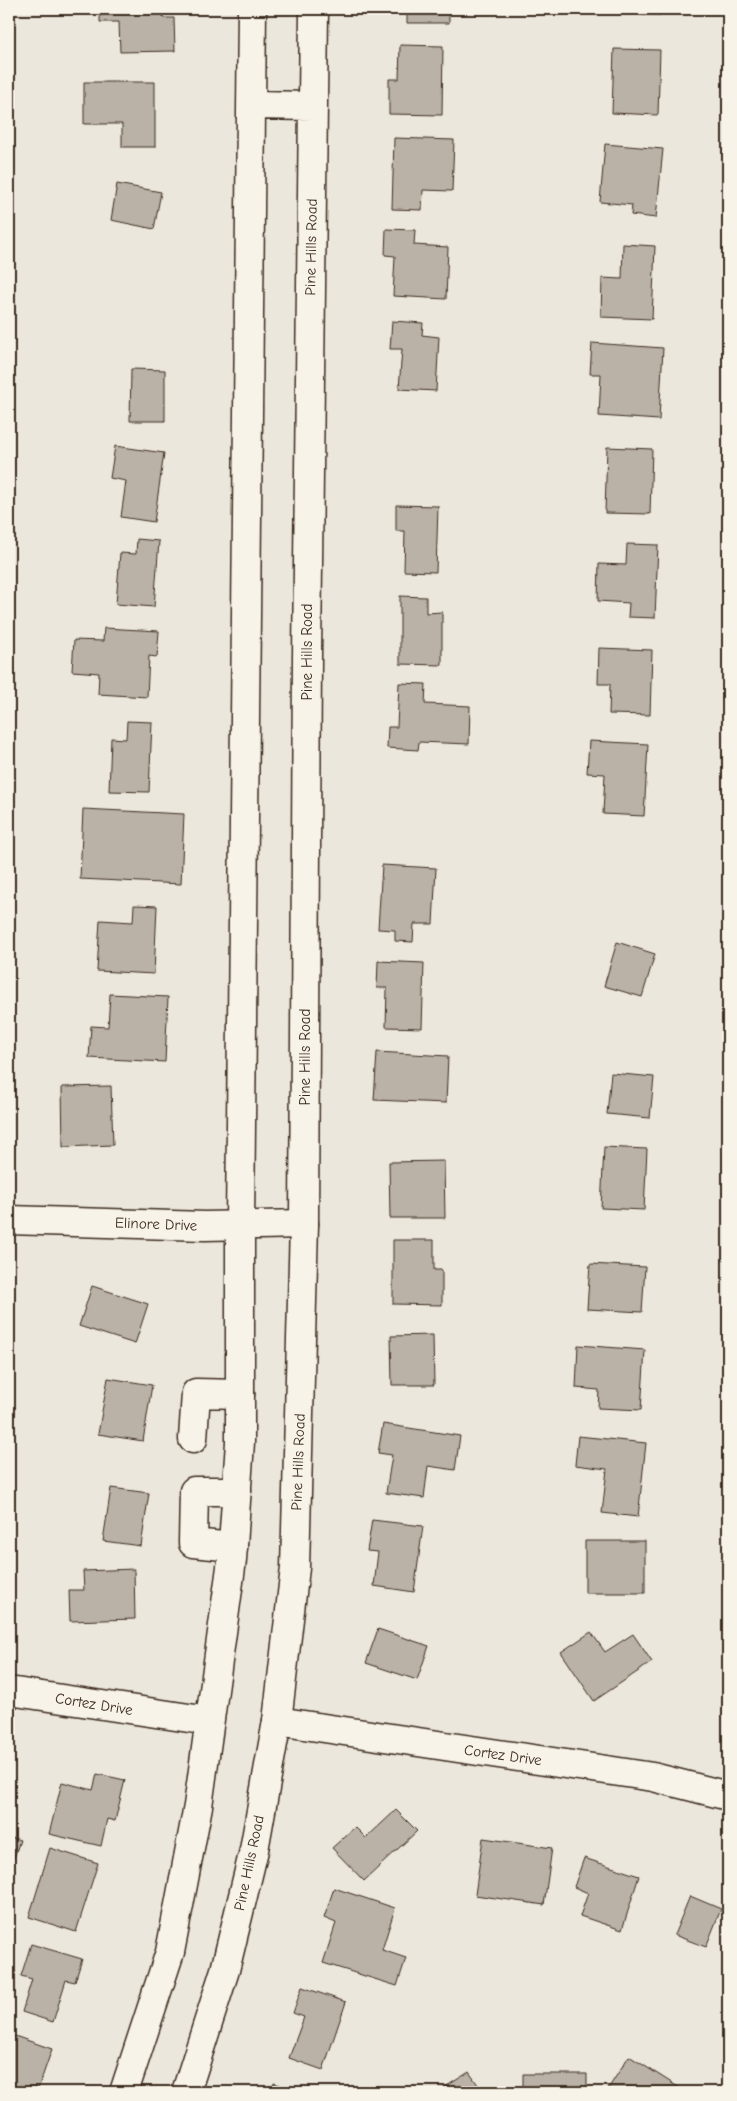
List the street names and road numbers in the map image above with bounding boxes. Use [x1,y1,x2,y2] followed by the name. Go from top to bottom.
[301,198,321,296] street label: Pine Hills Road
[298,603,316,701] street label: Pine Hills Road
[296,1008,314,1106] street label: Pine Hills Road
[114,1214,198,1234] street label: Elinore Drive
[287,1413,309,1511] street label: Pine Hills Road
[54,1689,135,1719] street label: Cortez Drive
[463,1741,543,1769] street label: Cortez Drive
[230,1814,268,1912] street label: Pine Hills Road

